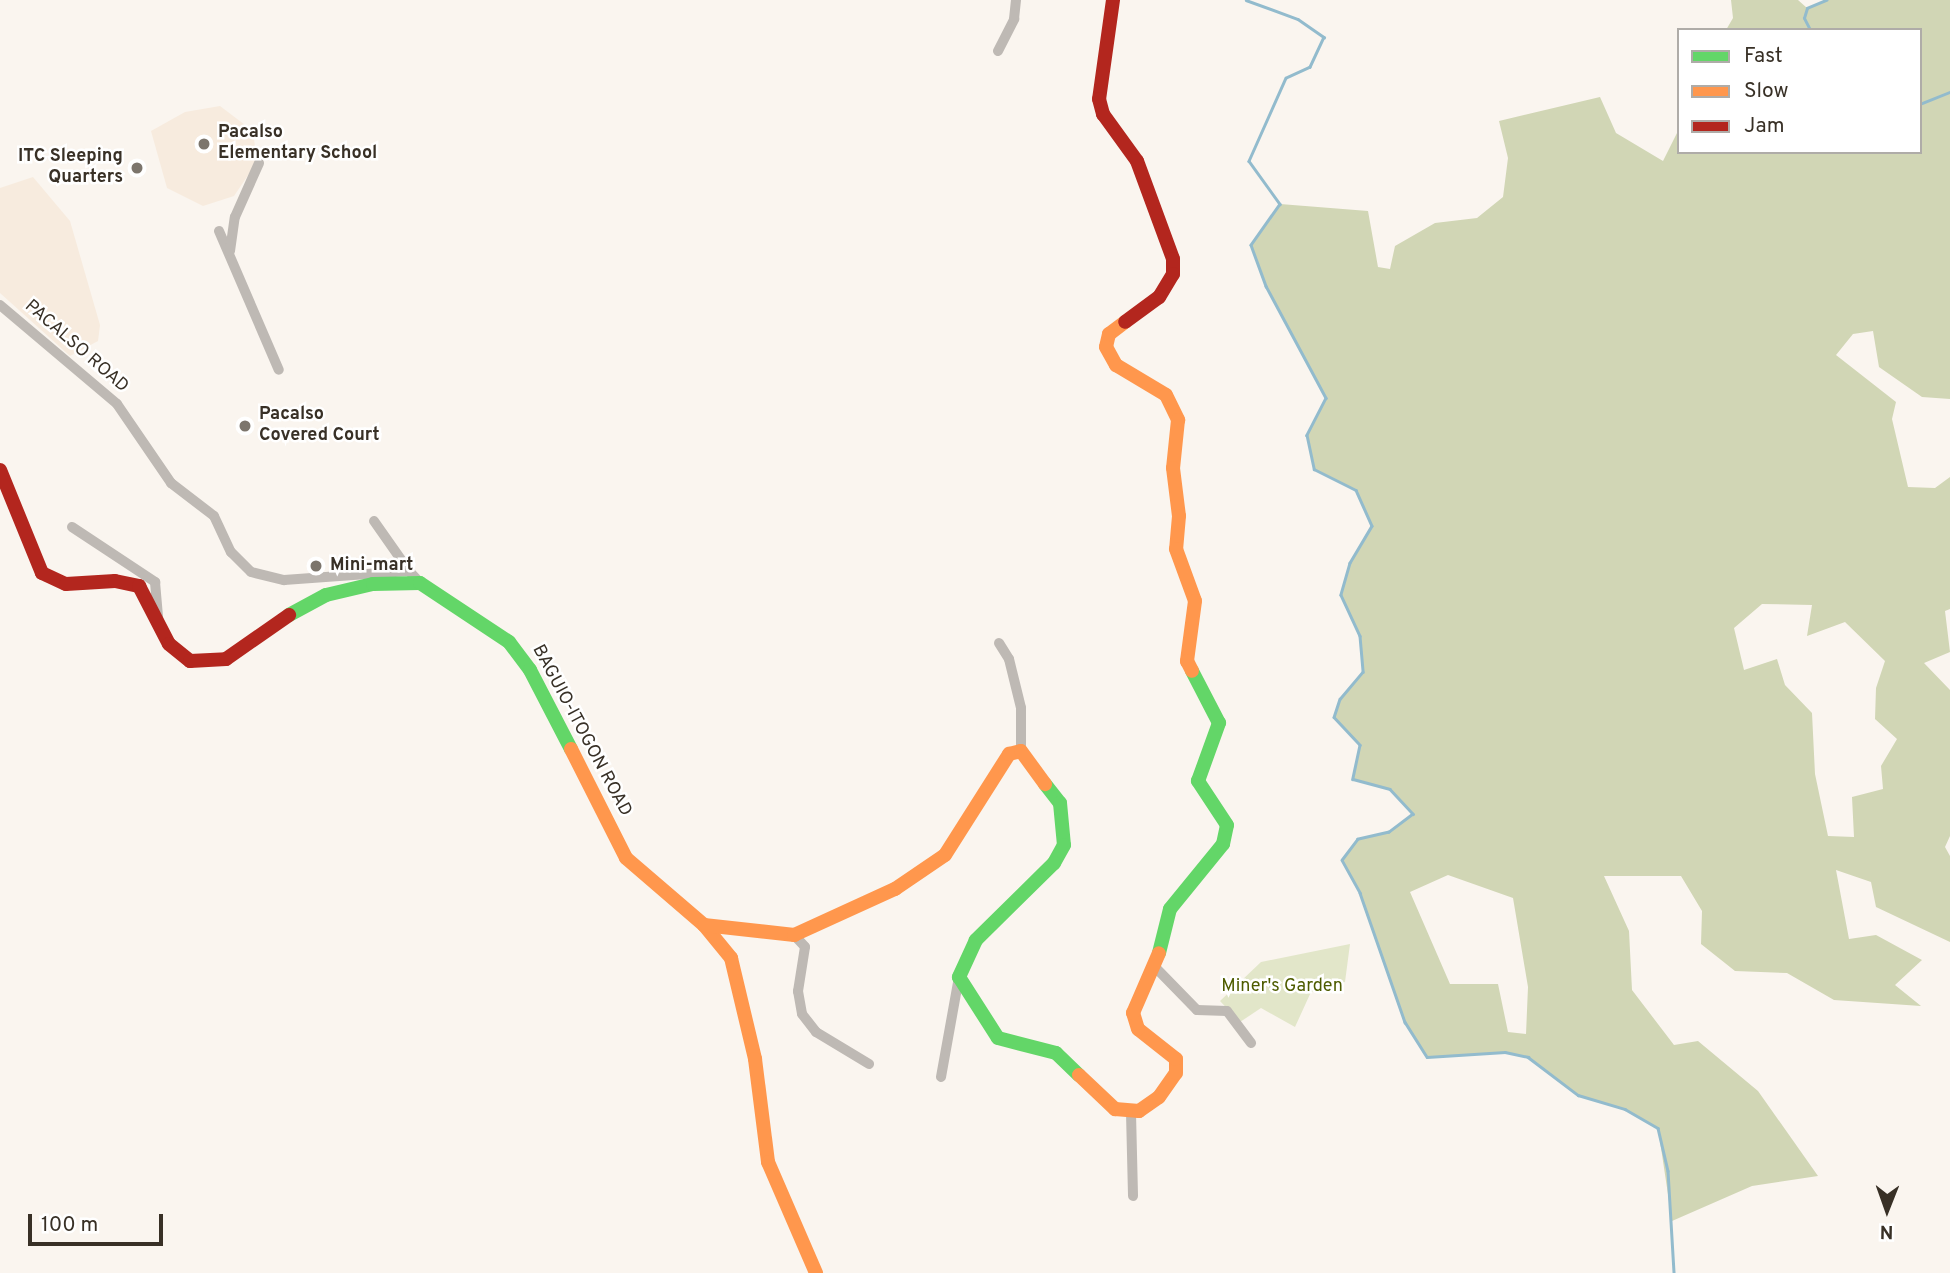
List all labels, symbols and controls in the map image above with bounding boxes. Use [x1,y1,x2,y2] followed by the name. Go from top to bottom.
[1677,28,1922,154] legend
[1744,43,1783,70] text: Fast
[1744,78,1789,105] text: Slow
[1744,113,1785,140] text: Jam
[218,123,377,166] place label: Pacalso Elementary School
[196,136,212,152] marker: Pacalso Elementary School
[18,147,123,190] place label: ITC Sleeping Quarters
[129,160,145,176] marker: ITC Sleeping Quarters
[20,296,132,398] street label: PACALSO ROAD
[259,405,380,448] place label: Pacalso Covered Court
[237,418,253,434] marker: Pacalso Covered Court
[330,555,413,577] place label: Mini-mart
[308,558,324,574] marker: Mini-mart
[527,641,635,821] street label: BAGUIO-ITOGON ROAD
[1221,976,1343,998] park label: Miner's Garden
[1852,1175,1922,1245] north arrow
[32,1200,166,1244] scale bar
[41,1212,98,1239] text: 100 m
[1880,1219,1894,1243] text: N

